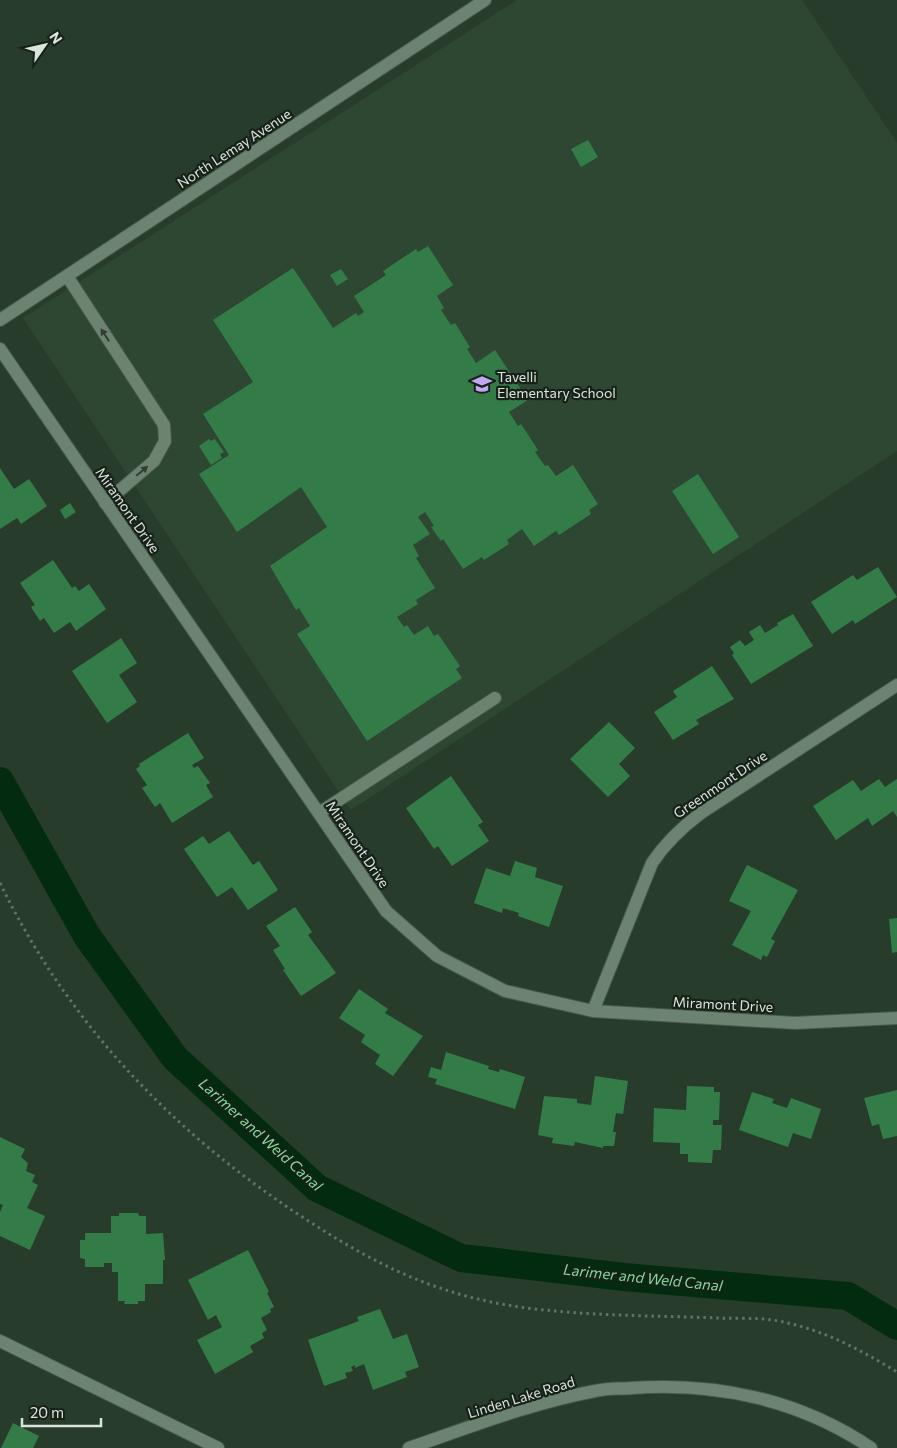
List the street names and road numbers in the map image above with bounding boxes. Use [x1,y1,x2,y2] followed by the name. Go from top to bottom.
[174,105,294,191] street label: North Lemay Avenue
[92,464,164,556] street label: Miramont Drive
[670,746,770,822] street label: Greenmont Drive
[323,798,393,890] street label: Miramont Drive
[672,993,774,1015] street label: Miramont Drive
[465,1373,577,1421] street label: Linden Lake Road

